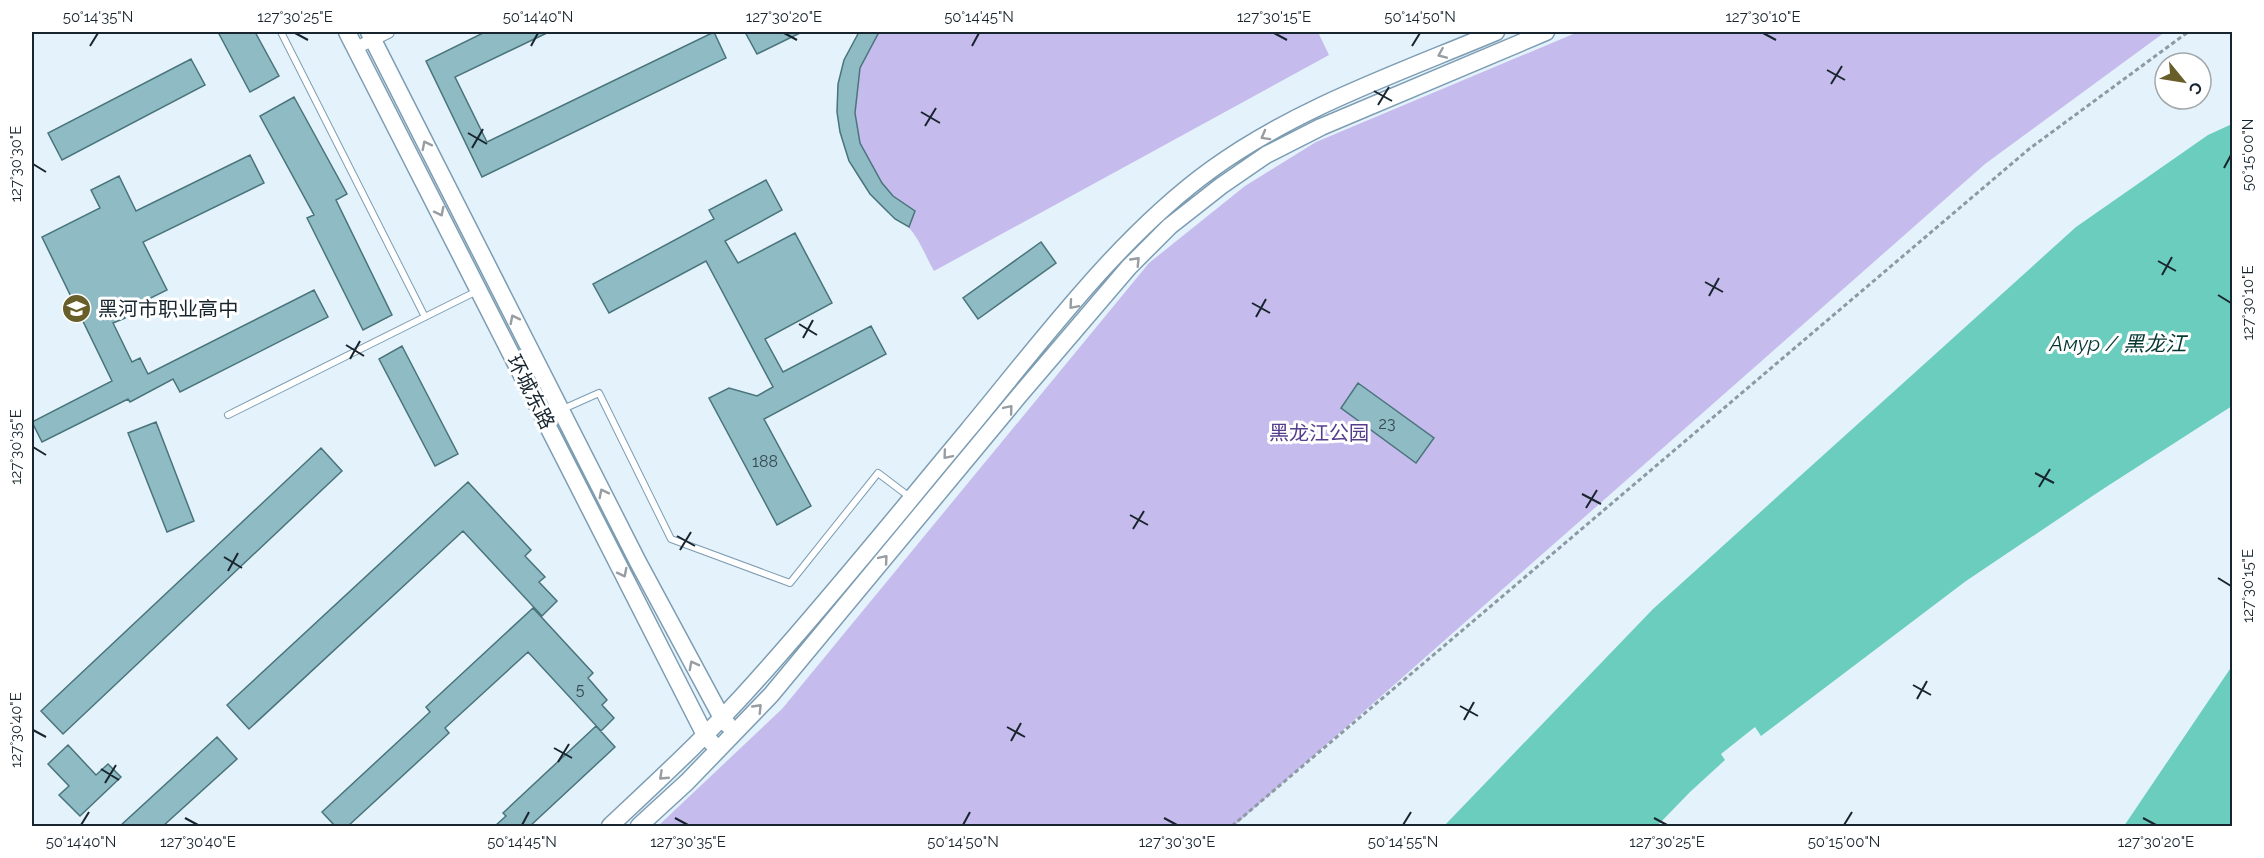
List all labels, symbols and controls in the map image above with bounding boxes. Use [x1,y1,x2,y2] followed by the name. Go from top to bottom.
[63,8,133,26] text: 50°14'35"N
[257,8,333,26] text: 127°30'25"E
[503,8,573,26] text: 50°14'40"N
[746,8,822,26] text: 127°30'20"E
[944,8,1014,26] text: 50°14'45"N
[1237,8,1311,26] text: 127°30'15"E
[1384,8,1456,26] text: 50°14'50"N
[1725,8,1801,26] text: 127°30'10"E
[1437,47,1448,59] one-way arrow
[2153,51,2213,111] north arrow
[2185,79,2207,98] text: С
[2239,119,2257,191] text: 50°15'00"N
[7,126,25,202] text: 127°30'30"E
[1261,128,1271,140] one-way arrow
[422,140,434,151] one-way arrow
[433,206,444,217] one-way arrow
[1128,257,1139,268] one-way arrow
[2239,265,2257,341] text: 127°30'10"E
[61,293,93,325] school or university icon: 黑河市职业高中
[98,297,238,321] place label: 黑河市职业高中
[1069,298,1080,309] one-way arrow
[510,314,522,325] one-way arrow
[2049,331,2188,356] water label: Амур / 黑龙江
[502,351,560,433] street label: 环城东路
[1001,405,1012,416] one-way arrow
[7,409,25,485] text: 127°30'35"E
[1379,414,1395,433] house number: 23
[1269,421,1369,445] park label: 黑龙江公园
[944,448,955,459] one-way arrow
[752,452,778,471] house number: 188
[599,488,610,499] one-way arrow
[2239,549,2257,623] text: 127°30'15"E
[877,555,888,566] one-way arrow
[616,567,628,578] one-way arrow
[689,661,700,672] one-way arrow
[576,680,585,699] house number: 5
[7,692,25,768] text: 127°30'40"E
[751,704,762,715] one-way arrow
[660,769,670,780] one-way arrow
[46,833,116,851] text: 50°14'40"N
[160,833,236,851] text: 127°30'40"E
[487,833,557,851] text: 50°14'45"N
[650,833,726,851] text: 127°30'35"E
[927,833,999,851] text: 50°14'50"N
[1139,833,1215,851] text: 127°30'30"E
[1368,833,1438,851] text: 50°14'55"N
[1629,833,1705,851] text: 127°30'25"E
[1808,833,1880,851] text: 50°15'00"N
[2118,833,2194,851] text: 127°30'20"E

